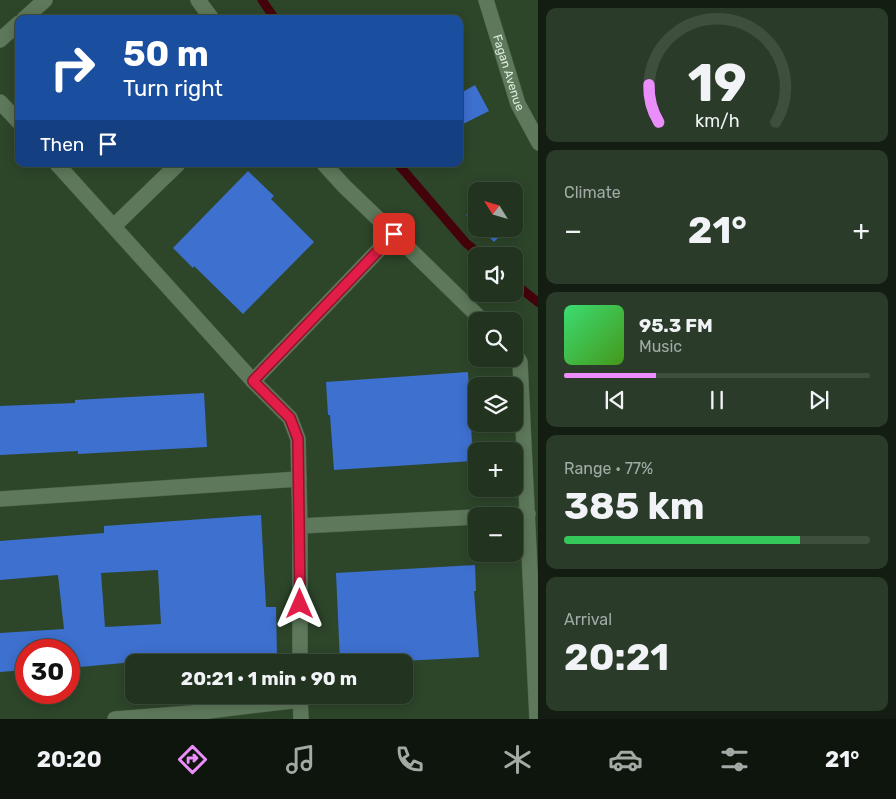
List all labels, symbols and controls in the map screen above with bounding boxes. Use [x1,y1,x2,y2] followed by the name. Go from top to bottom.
[123,33,209,75] text: 50 m
[490,33,527,113] street label: Fagan Avenue
[40,35,105,100] icon: right
[687,52,747,114] text: 19
[123,75,223,102] text: Turn right
[695,110,739,131] text: km/h
[94,130,122,158] icon: arrive
[40,133,84,156] text: Then
[468,182,522,238] north arrow
[468,182,523,562] map controls
[564,183,621,202] text: Climate
[688,207,747,253] text: 21°
[373,213,415,255] pin
[564,214,582,247] text: −
[853,214,870,247] text: +
[380,220,408,248] icon: arrive
[468,247,523,302] button: sound
[468,312,523,367] button: search
[639,314,713,337] text: 95.3 FM
[639,337,682,356] text: Music
[468,377,523,432] button: layers
[601,386,629,414] icon: previous
[703,386,731,414] icon: pause
[805,386,833,414] icon: next
[468,442,523,497] button: +
[564,459,653,478] text: Range · 77%
[564,483,704,529] text: 385 km
[468,507,523,562] button: −
[273,577,325,629] position arrow
[564,610,612,629] text: Arrival
[564,634,669,680] text: 20:21
[15,639,80,704] speed limit sign: 30
[181,667,357,690] text: 20:21 · 1 min · 90 m
[175,742,210,777] icon: directions
[283,742,318,777] icon: music
[392,742,427,777] icon: phone
[500,742,535,777] icon: climate
[608,742,643,777] icon: car
[717,742,752,777] icon: filters
[37,746,102,773] text: 20:20
[825,746,859,773] text: 21°

